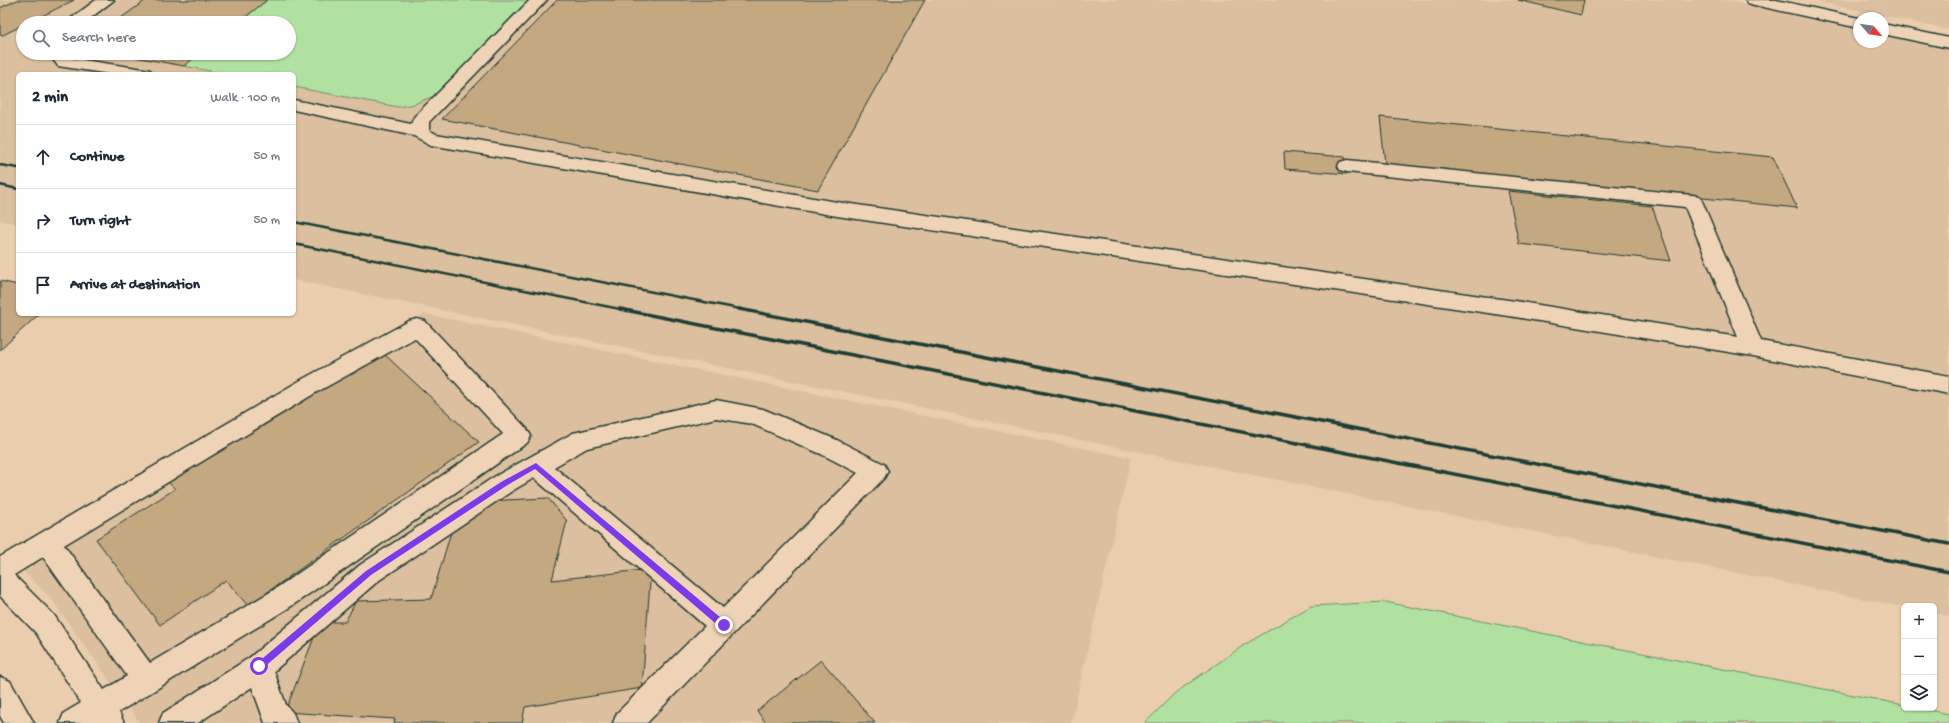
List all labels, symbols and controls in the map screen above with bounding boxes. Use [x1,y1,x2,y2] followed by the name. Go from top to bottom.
[1853,12,1889,48] north arrow
[16,16,296,60] search box
[30,27,52,49] icon: search
[62,29,136,47] text: Search here
[32,88,68,108] text: 2 min
[211,91,280,106] text: Walk · 100 m
[32,146,54,168] icon: ahead
[70,148,124,166] text: Continue
[253,149,280,164] text: 50 m
[32,210,54,232] icon: right
[70,212,130,230] text: Turn right
[253,213,280,228] text: 50 m
[32,274,54,296] icon: arrive
[70,276,200,294] text: Arrive at destination
[1901,603,1937,711] map controls
[1901,603,1937,639] button: +
[715,616,733,634] route end
[1901,639,1937,675] button: −
[250,657,268,675] route start
[1901,675,1937,711] button: layers

